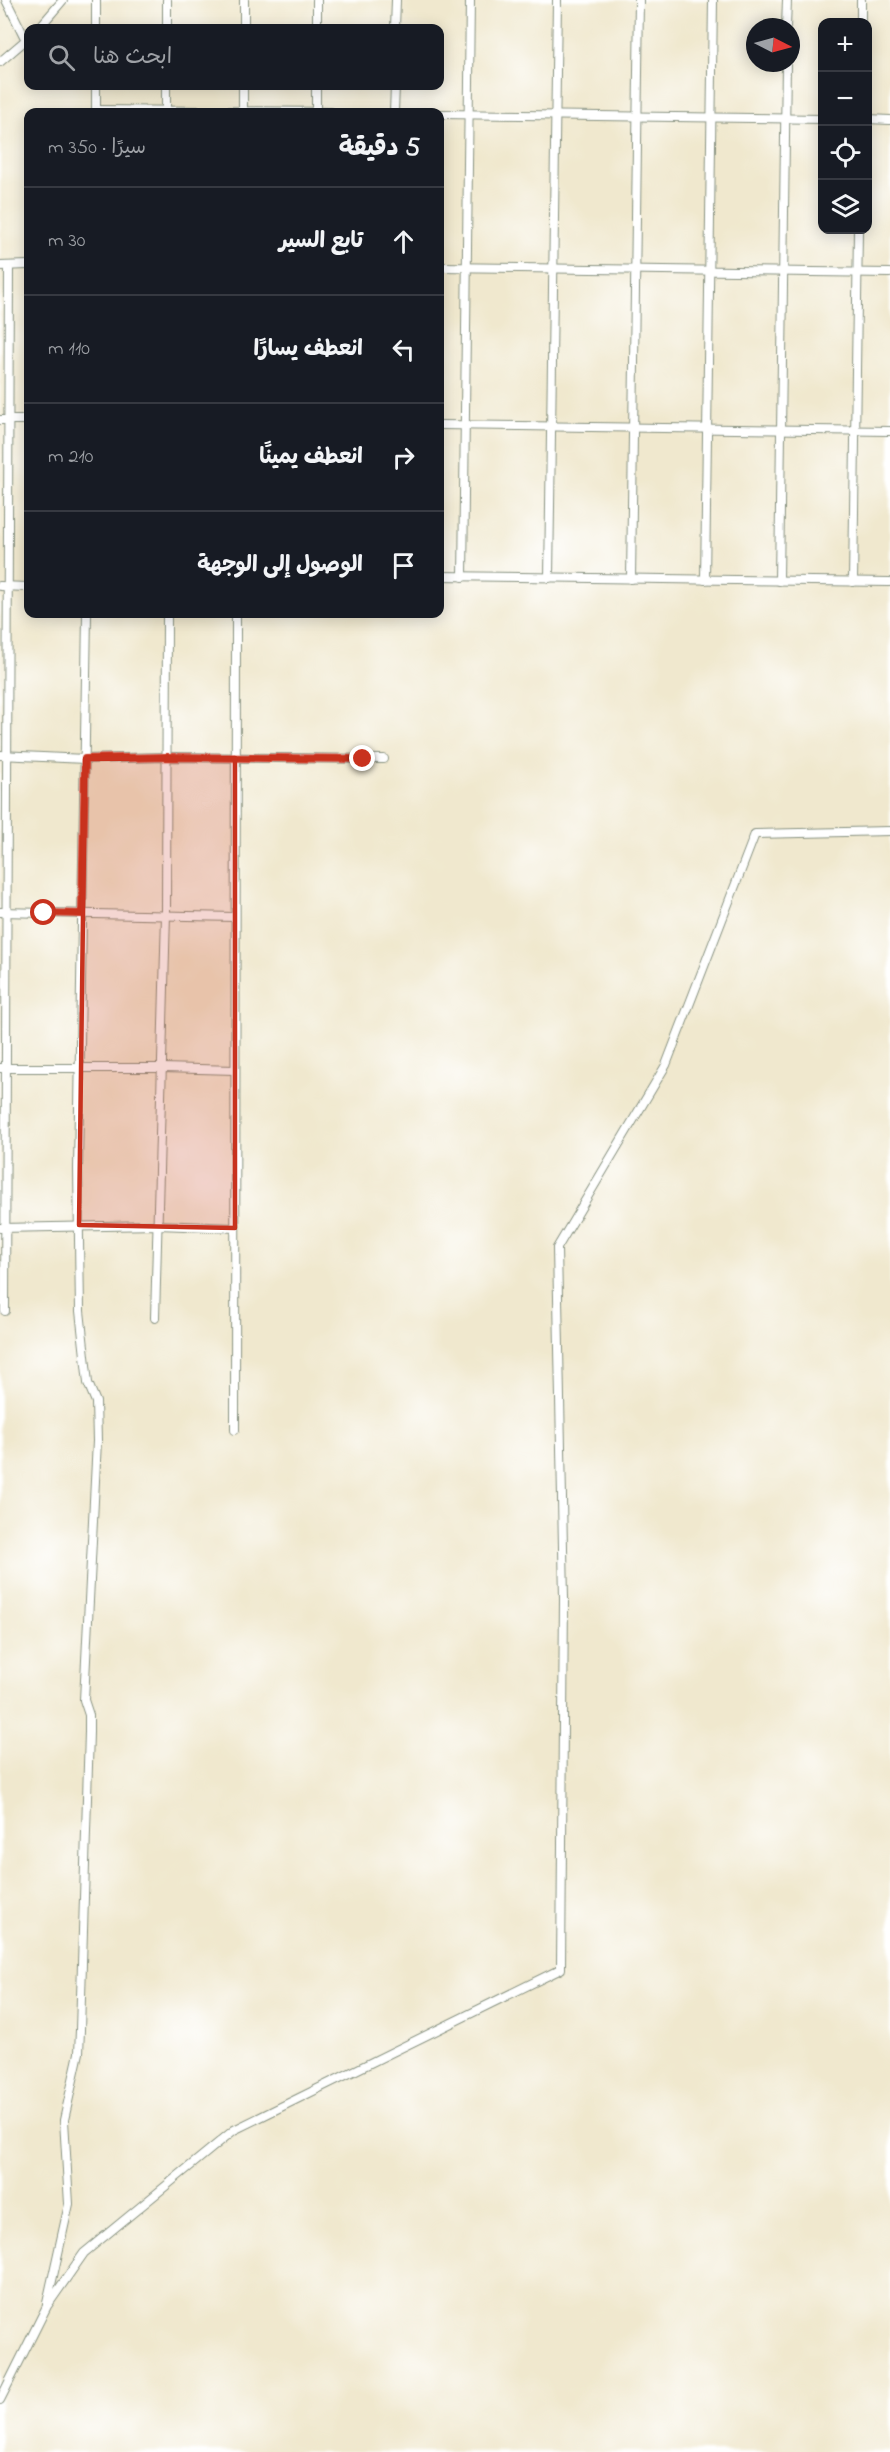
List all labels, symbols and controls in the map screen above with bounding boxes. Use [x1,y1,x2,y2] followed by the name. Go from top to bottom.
[746,18,800,72] north arrow
[818,18,872,234] map controls
[818,18,872,72] button: +
[24,24,444,90] search box
[45,41,78,74] icon: search
[93,42,172,74] text: ابحث هنا
[818,72,872,126] button: −
[818,126,872,180] button: locate
[339,130,420,168] text: 5 دقيقة
[48,134,146,163] text: سيرًا · 350 m
[818,180,872,234] button: layers
[387,225,420,258] icon: ahead
[279,226,363,258] text: تابع السير
[48,227,85,256] text: 30 m
[387,333,420,366] icon: left
[254,334,363,366] text: انعطف يسارًا
[48,335,90,364] text: 110 m
[387,441,420,474] icon: right
[259,442,363,474] text: انعطف يمينًا
[48,443,93,472] text: 210 m
[387,549,420,582] icon: arrive
[197,550,363,582] text: الوصول إلى الوجهة
[349,745,375,771] route end
[30,899,56,925] route start

